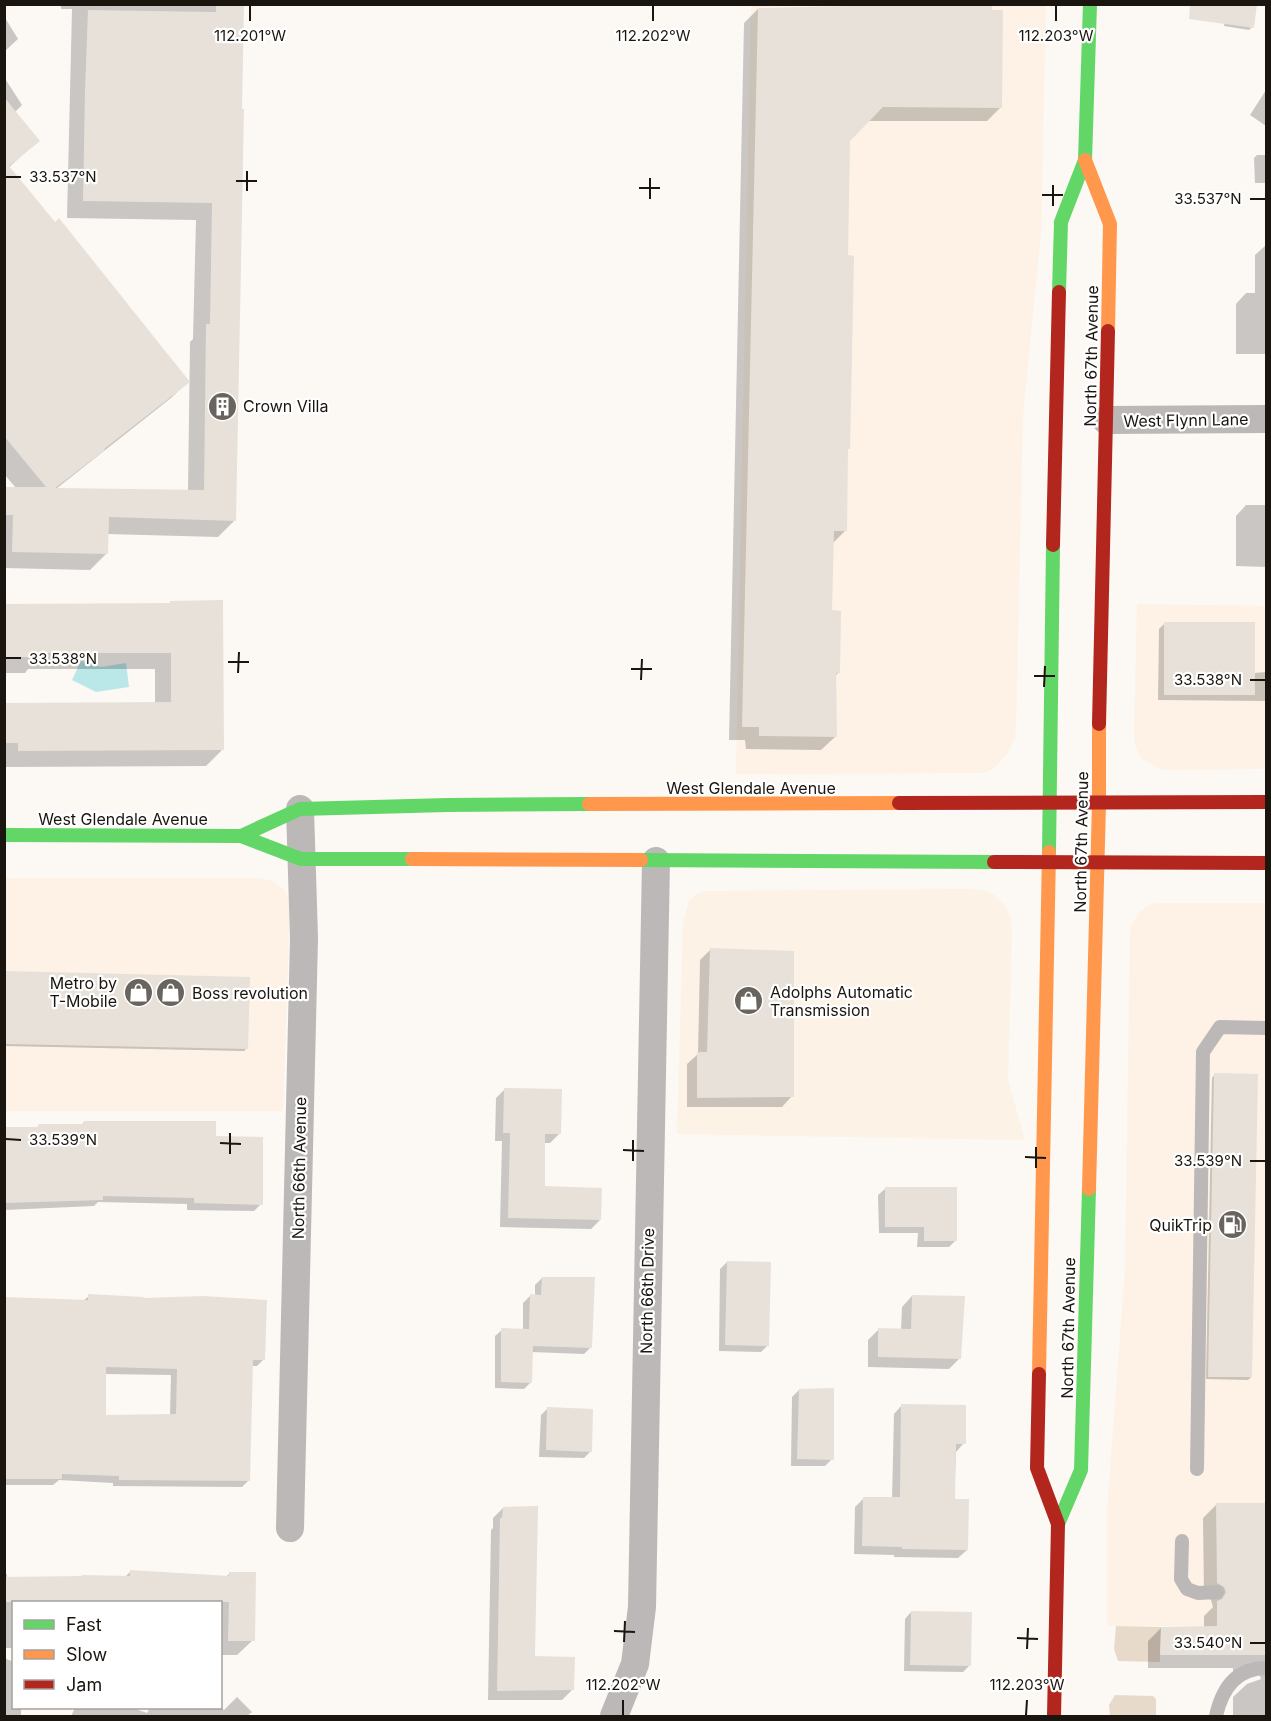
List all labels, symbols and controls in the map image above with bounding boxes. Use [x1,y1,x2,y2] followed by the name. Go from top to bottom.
[214,26,286,45] text: 112.201°W
[615,26,691,45] text: 112.202°W
[1019,26,1094,45] text: 112.203°W
[29,167,97,186] text: 33.537°N
[1174,189,1242,208] text: 33.537°N
[1080,285,1102,427] street label: North 67th Avenue
[206,390,238,422] building icon: Crown Villa
[243,396,328,416] place label: Crown Villa
[1123,409,1249,431] street label: West Flynn Lane
[29,649,97,668] text: 33.538°N
[1174,670,1242,689] text: 33.538°N
[1070,771,1092,913] street label: North 67th Avenue
[666,778,836,798] street label: West Glendale Avenue
[38,809,208,829] street label: West Glendale Avenue
[50,973,117,1011] place label: Metro by T-Mobile
[122,976,154,1008] shop icon: Metro by T-Mobile
[155,977,187,1009] shop icon: Boss revolution
[770,982,913,1020] place label: Adolphs Automatic Transmission
[192,983,308,1003] place label: Boss revolution
[733,985,765,1017] shop icon: Adolphs Automatic Transmission
[288,1097,310,1239] street label: North 66th Avenue
[29,1130,97,1149] text: 33.539°N
[1174,1151,1242,1170] text: 33.539°N
[1217,1209,1249,1241] fuel station icon: QuikTrip
[1149,1215,1212,1235] place label: QuikTrip
[636,1228,658,1354] street label: North 66th Drive
[1057,1257,1079,1399] street label: North 67th Avenue
[12,1601,222,1709] legend
[66,1614,102,1635] text: Fast
[1174,1633,1242,1652] text: 33.540°N
[66,1644,107,1665] text: Slow
[66,1674,102,1695] text: Jam
[585,1675,661,1694] text: 112.202°W
[990,1675,1065,1694] text: 112.203°W

